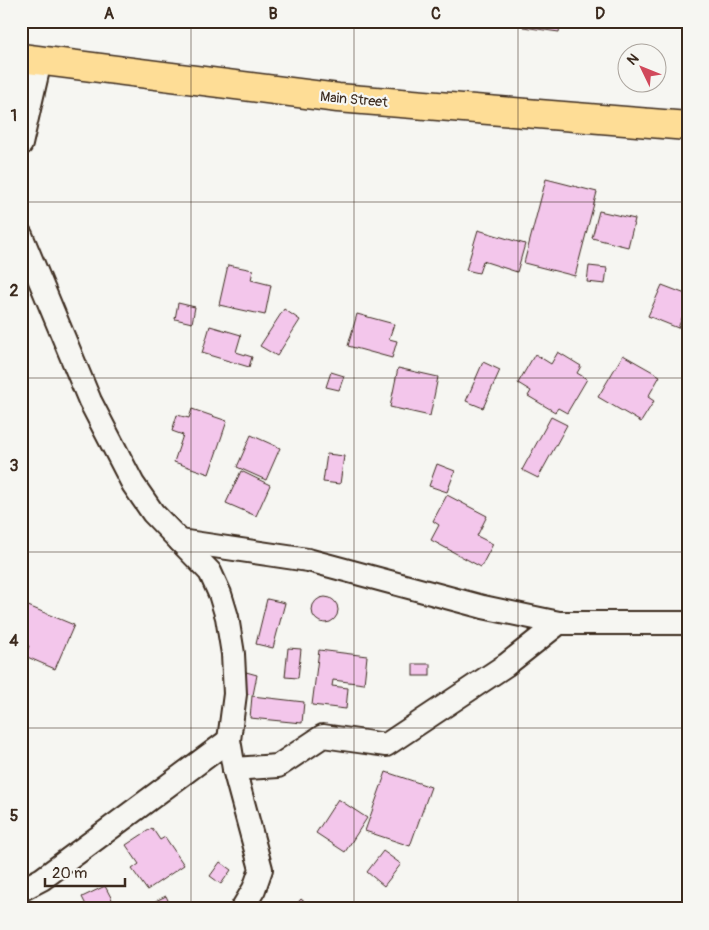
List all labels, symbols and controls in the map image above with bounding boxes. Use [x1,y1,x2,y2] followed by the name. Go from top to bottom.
[104,4,115,24] text: A
[268,4,278,24] text: B
[431,4,441,24] text: C
[595,4,605,24] text: D
[616,42,666,92] north arrow
[623,50,642,69] text: N
[319,88,389,111] street label: Main Street
[11,106,17,126] text: 1
[10,281,19,301] text: 2
[10,456,19,476] text: 3
[9,631,19,651] text: 4
[10,806,19,826] text: 5
[45,855,125,887] scale bar
[52,864,87,883] text: 20 m

